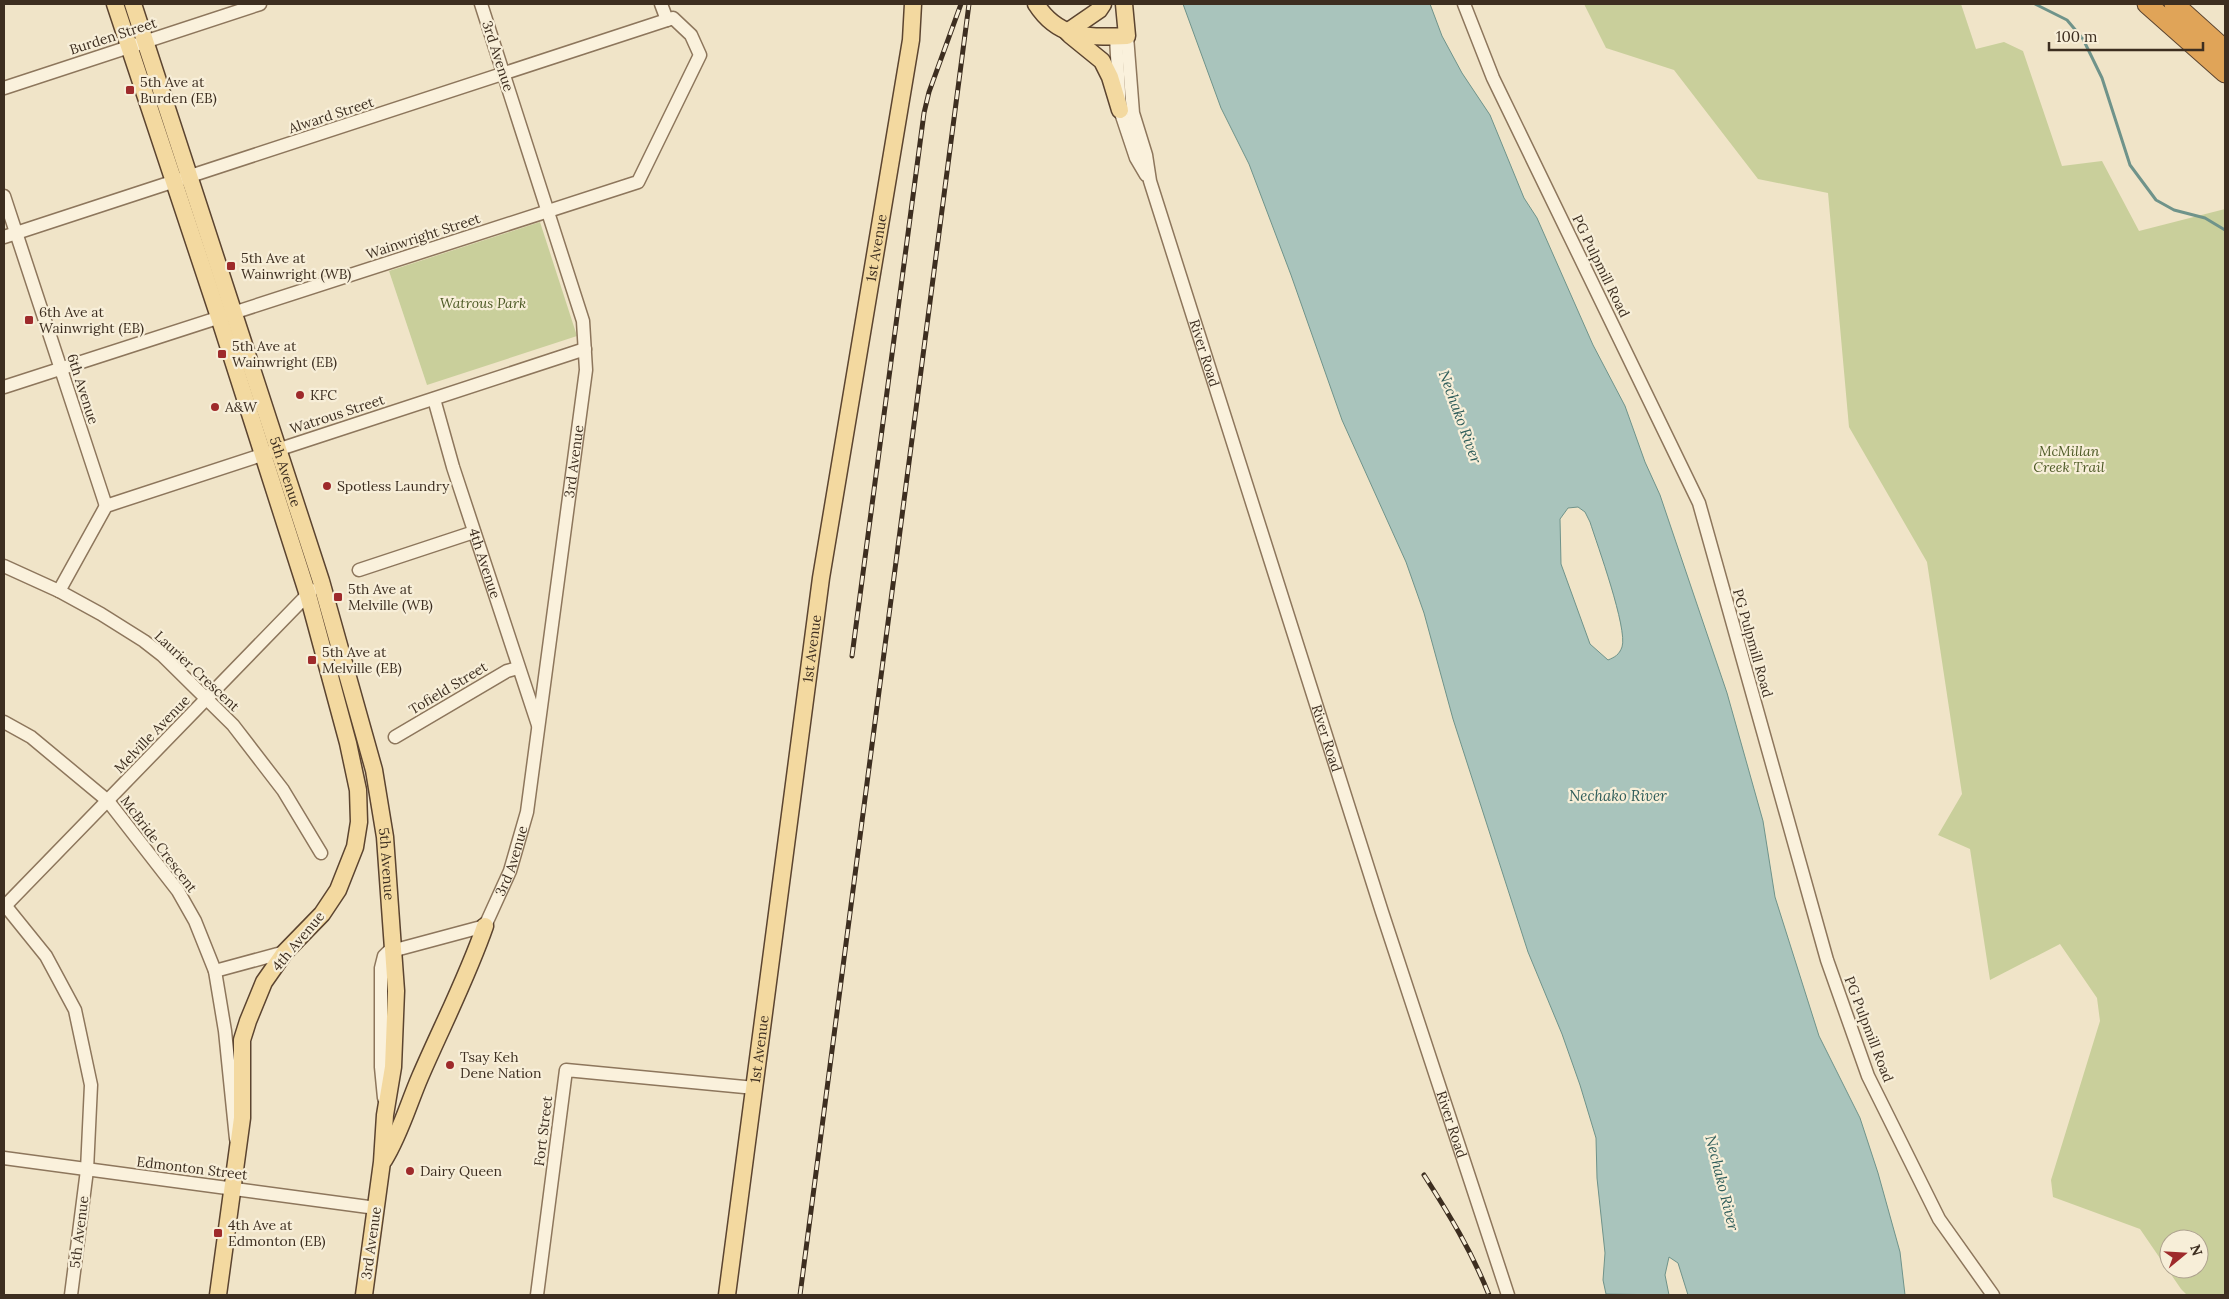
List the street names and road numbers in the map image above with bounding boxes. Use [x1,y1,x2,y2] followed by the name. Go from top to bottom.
[67,13,159,59] street label: Burden Street
[478,18,518,94] street label: 3rd Avenue
[285,93,376,138] street label: Alward Street
[364,209,483,263] street label: Wainwright Street
[862,212,891,283] street label: 1st Avenue
[1568,212,1634,320] street label: PG Pulpmill Road
[1185,317,1224,389] street label: River Road
[63,351,103,427] street label: 6th Avenue
[287,390,387,438] street label: Watrous Street
[560,424,588,499] street label: 3rd Avenue
[266,434,305,510] street label: 5th Avenue
[465,526,505,601] street label: 4th Avenue
[1729,587,1777,699] street label: PG Pulpmill Road
[798,613,825,684] street label: 1st Avenue
[151,627,244,715] street label: Laurier Crescent
[406,657,491,718] street label: Tofield Street
[110,691,194,777] street label: Melville Avenue
[1308,702,1346,774] street label: River Road
[117,792,202,896] street label: McBride Crescent
[491,823,532,899] street label: 3rd Avenue
[375,826,399,901] street label: 5th Avenue
[268,907,328,975] street label: 4th Avenue
[1841,973,1897,1085] street label: PG Pulpmill Road
[746,1014,773,1084] street label: 1st Avenue
[1432,1088,1471,1160] street label: River Road
[530,1094,556,1167] street label: Fort Street
[135,1152,249,1184] street label: Edmonton Street
[66,1194,92,1269] street label: 5th Avenue
[357,1205,385,1281] street label: 3rd Avenue

